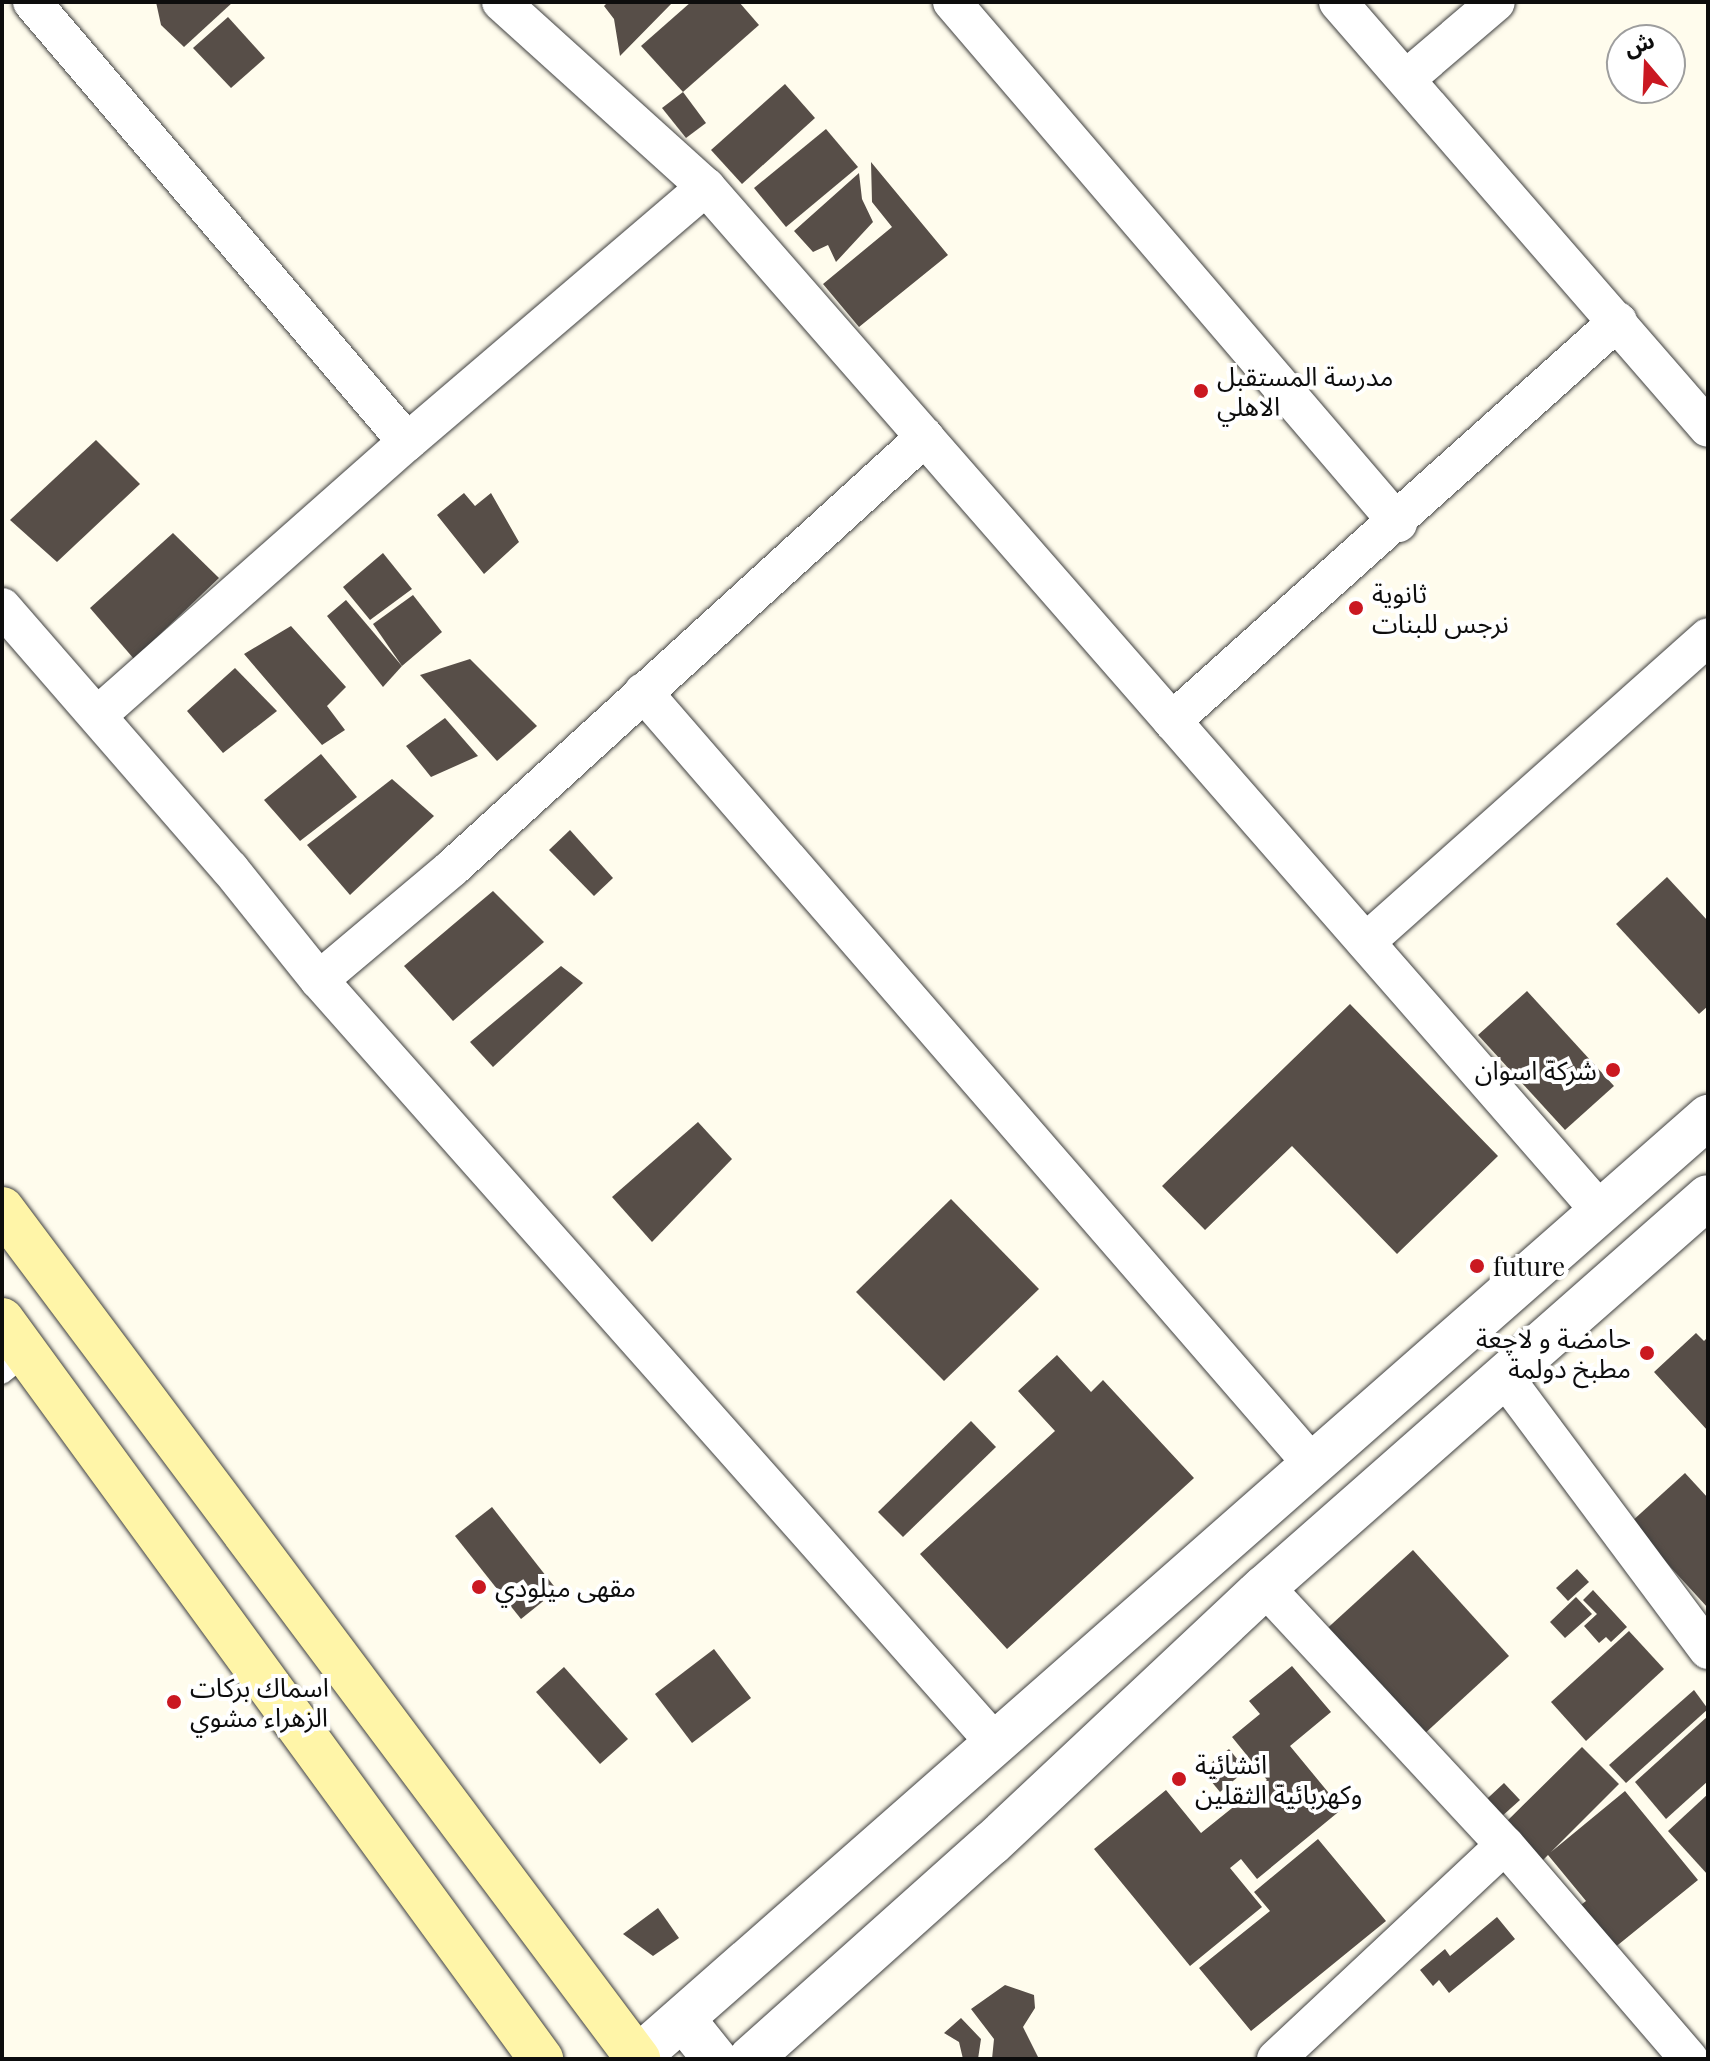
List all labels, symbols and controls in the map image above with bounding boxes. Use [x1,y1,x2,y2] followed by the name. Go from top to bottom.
[1606,24,1686,104] north arrow
[1620,24,1658,62] text: ش
[1217,360,1393,422] place label: مدرسة المستقبل الاهلي
[1192,382,1210,400] marker: مدرسة المستقبل الاهلي
[1372,577,1509,638] place label: ثانوية نرجس للبنات
[1347,599,1365,617] marker: ثانوية نرجس للبنات
[1475,1054,1597,1086] place label: شركة اسوان
[1604,1061,1622,1079] marker: شركة اسوان
[1493,1250,1565,1282] place label: future
[1468,1257,1486,1275] marker: future
[1476,1322,1631,1384] place label: حامضة و لاچعة مطبخ دولمة
[1638,1344,1656,1362] marker: حامضة و لاچعة مطبخ دولمة
[495,1571,636,1603] place label: مقهى ميلودي
[470,1578,488,1596] marker: مقهى ميلودي
[190,1671,329,1732] place label: اسماك بركات الزهراء مشوي
[165,1693,183,1711] marker: اسماك بركات الزهراء مشوي
[1195,1748,1362,1810] place label: انشائية وكهربائية الثقلين
[1170,1770,1188,1788] marker: انشائية وكهربائية الثقلين

